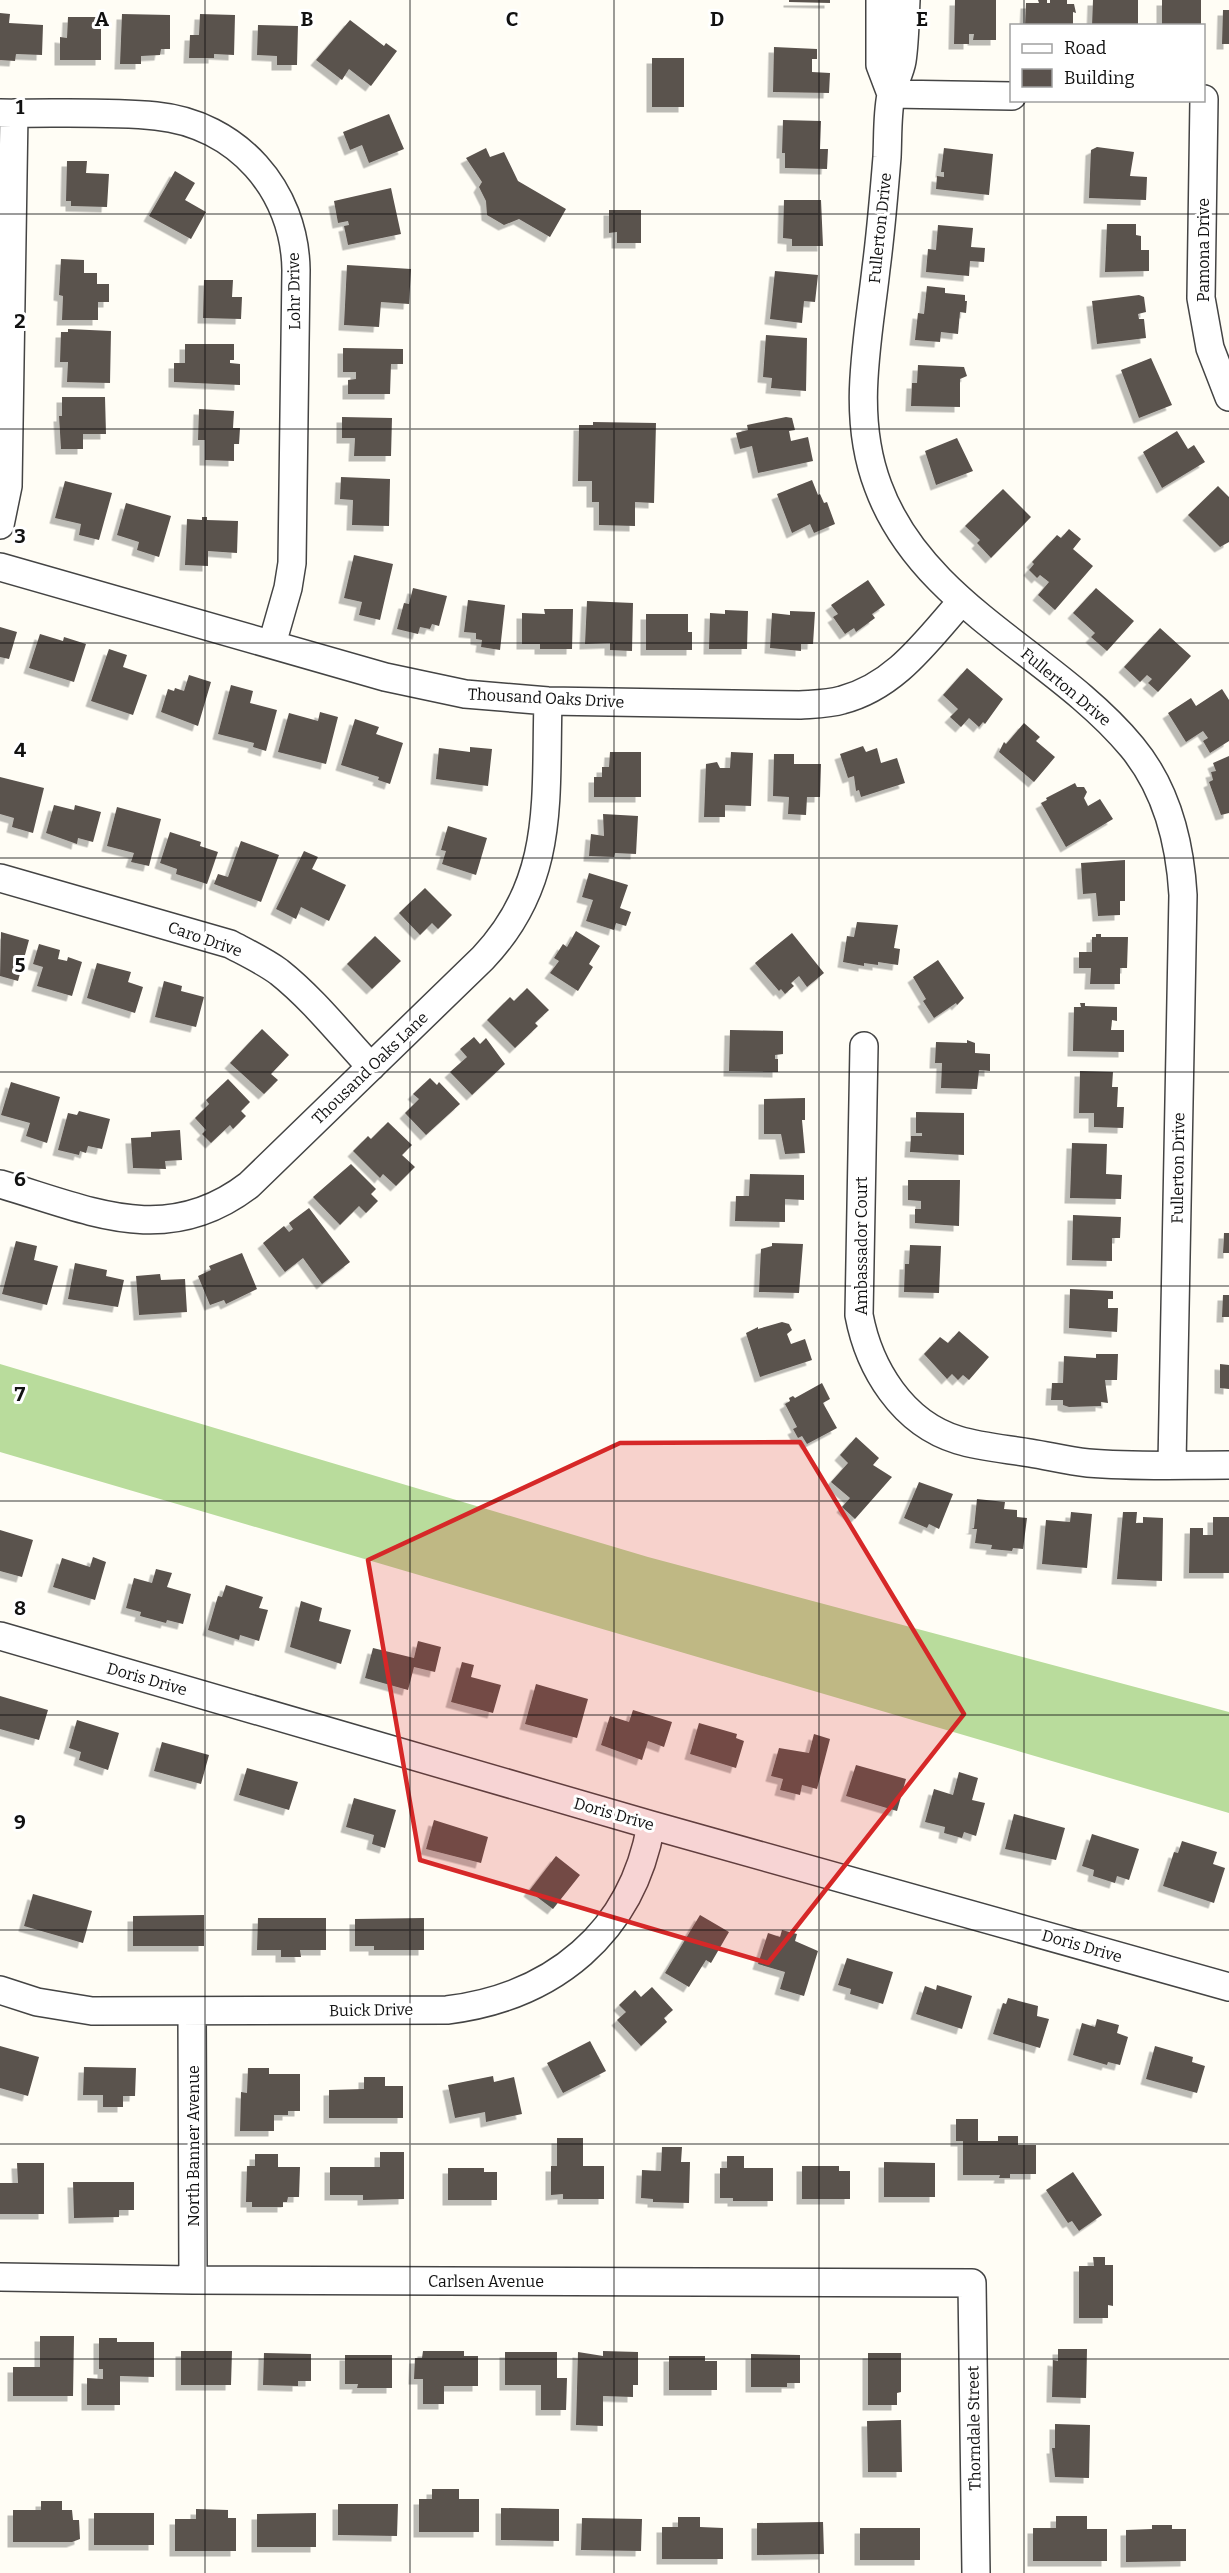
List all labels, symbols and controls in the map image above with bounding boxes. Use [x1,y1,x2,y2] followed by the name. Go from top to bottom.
[95,7,110,31] text: A
[301,7,314,31] text: B
[506,7,518,31] text: C
[710,7,724,31] text: D
[916,7,928,31] text: E
[1010,24,1205,102] legend
[1064,37,1107,59] text: Road
[1064,67,1135,89] text: Building
[16,95,25,119] text: 1
[865,172,895,284] street label: Fullerton Drive
[1194,198,1213,302] street label: Pamona Drive
[284,252,304,330] street label: Lohr Drive
[14,309,26,333] text: 2
[14,524,26,548] text: 3
[1017,644,1115,730] street label: Fullerton Drive
[467,684,625,712] street label: Thousand Oaks Drive
[14,738,26,762] text: 4
[165,917,245,961] street label: Caro Drive
[15,953,26,977] text: 5
[308,1008,432,1128] street label: Thousand Oaks Lane
[1168,1112,1188,1224] street label: Fullerton Drive
[14,1167,26,1191] text: 6
[852,1176,871,1316] street label: Ambassador Court
[15,1382,26,1406] text: 7
[14,1596,26,1620] text: 8
[105,1658,189,1700] street label: Doris Drive
[572,1793,656,1835] street label: Doris Drive
[14,1810,26,1834] text: 9
[1040,1925,1124,1967] street label: Doris Drive
[329,2000,413,2020] street label: Buick Drive
[184,2065,203,2227] street label: North Banner Avenue
[428,2272,544,2291] street label: Carlsen Avenue
[963,2365,985,2491] street label: Thorndale Street

